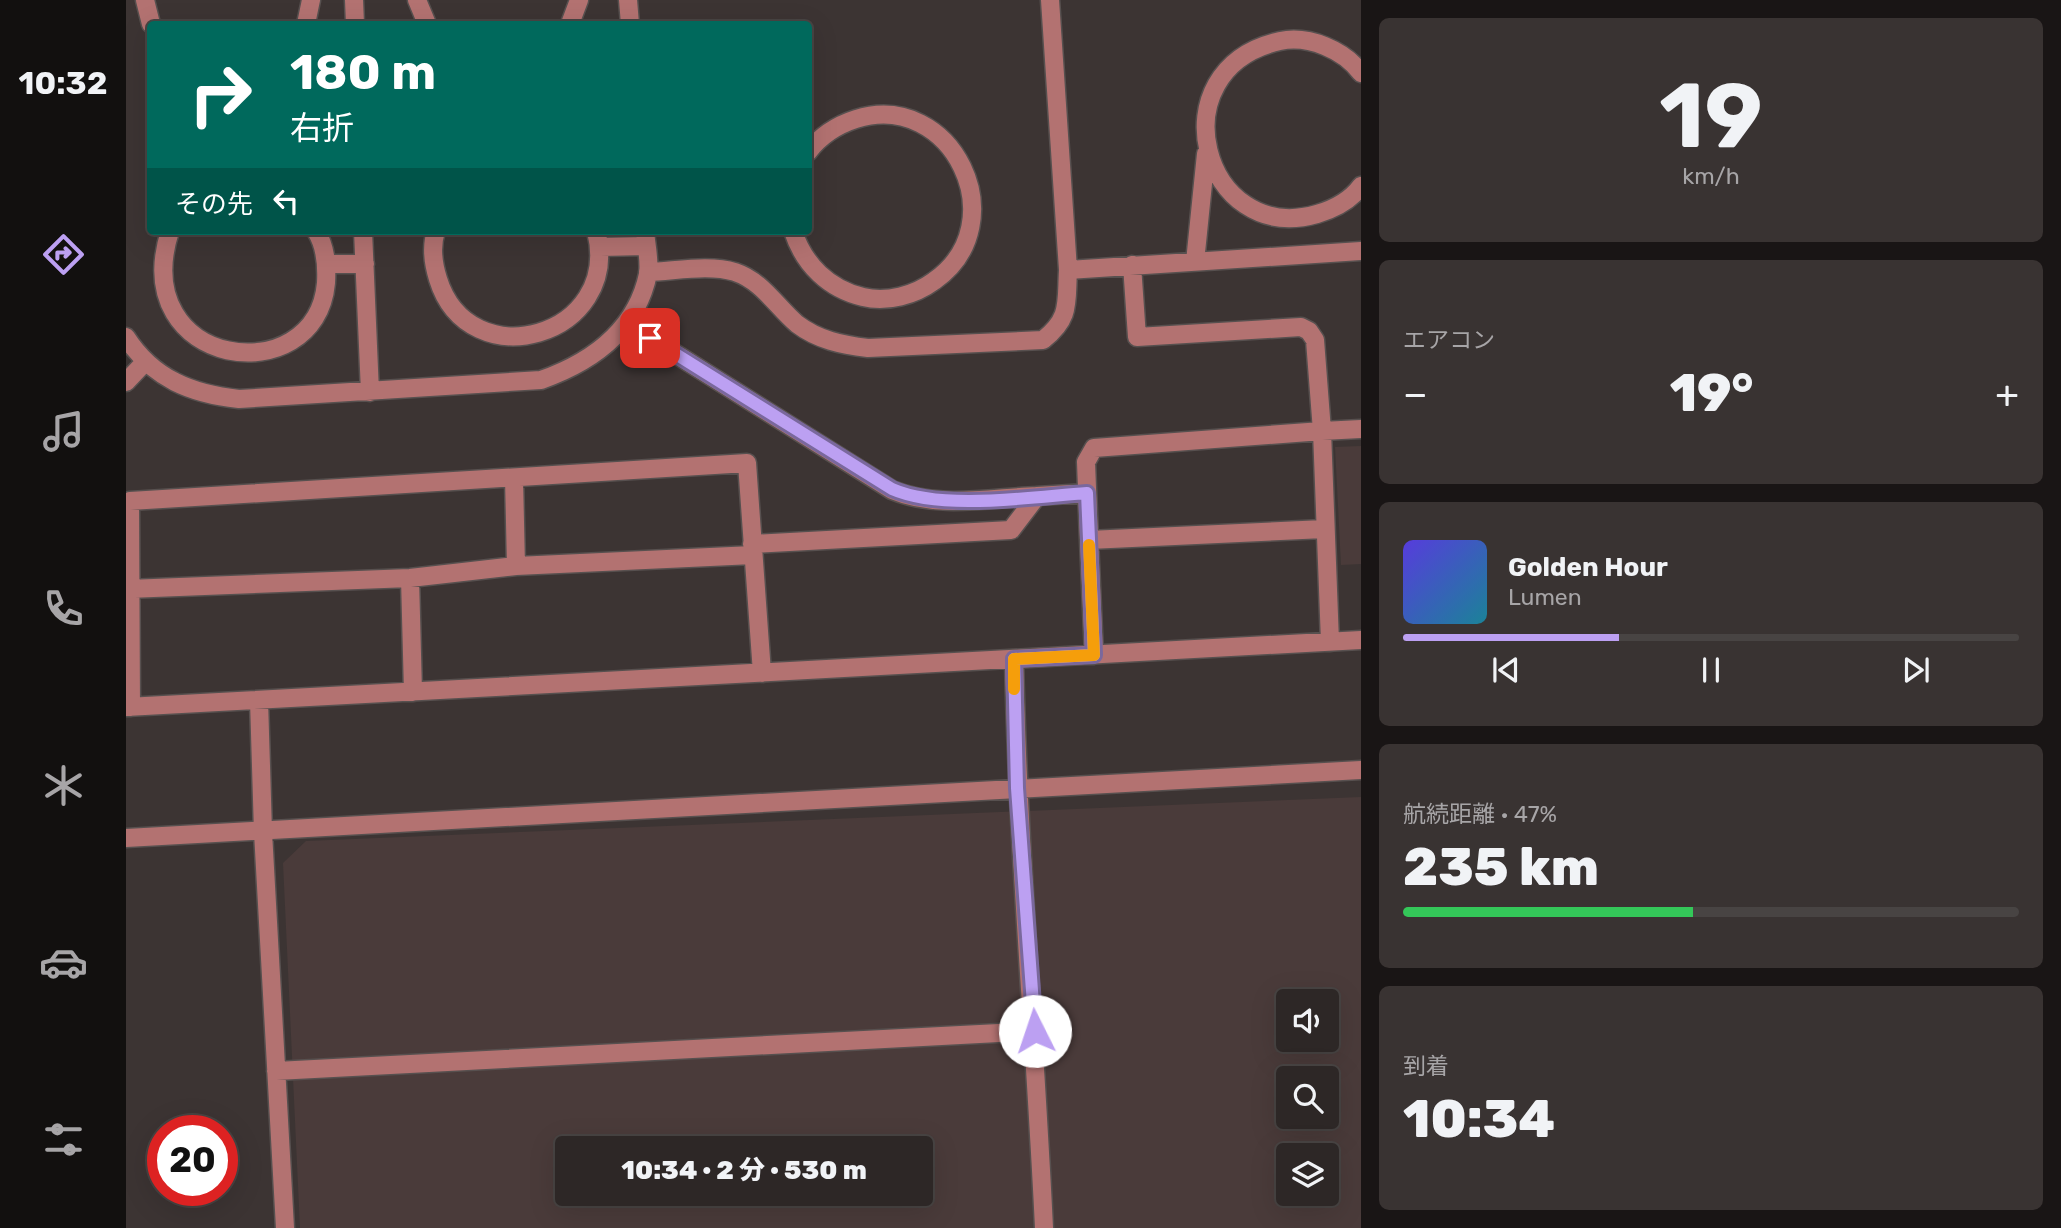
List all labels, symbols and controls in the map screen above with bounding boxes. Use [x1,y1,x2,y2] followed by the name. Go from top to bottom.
[290,43,436,101] text: 180 m
[175,49,266,140] icon: right
[1659,62,1763,170] text: 19
[19,64,107,102] text: 10:32
[290,109,354,147] text: 右折
[1682,162,1740,190] text: km/h
[267,182,305,220] icon: left
[175,189,253,220] text: その先
[39,230,88,279] icon: directions
[620,308,680,368] pin
[631,319,669,357] icon: arrive
[1403,326,1495,354] text: エアコン
[1670,362,1753,424] text: 19°
[1403,371,1428,417] text: −
[1995,371,2019,417] text: +
[39,407,88,456] icon: music
[1508,552,1668,583] text: Golden Hour
[1508,583,1582,611] text: Lumen
[39,584,88,633] icon: phone
[1487,651,1525,689] icon: previous
[1692,651,1730,689] icon: pause
[1897,651,1935,689] icon: next
[39,761,88,810] icon: climate
[1403,800,1557,828] text: 航続距離 · 47%
[1403,836,1599,898] text: 235 km
[39,938,88,987] icon: car
[1276,989,1339,1206] map controls
[1276,989,1339,1052] button: sound
[998,994,1072,1068] position arrow
[1403,1052,1449,1080] text: 到着
[1276,1066,1339,1129] button: search
[1403,1088,1555,1150] text: 10:34
[39,1115,88,1164] icon: filters
[147,1115,238,1206] speed limit sign: 20
[1276,1143,1339,1206] button: layers
[621,1155,867,1186] text: 10:34 · 2 分 · 530 m

